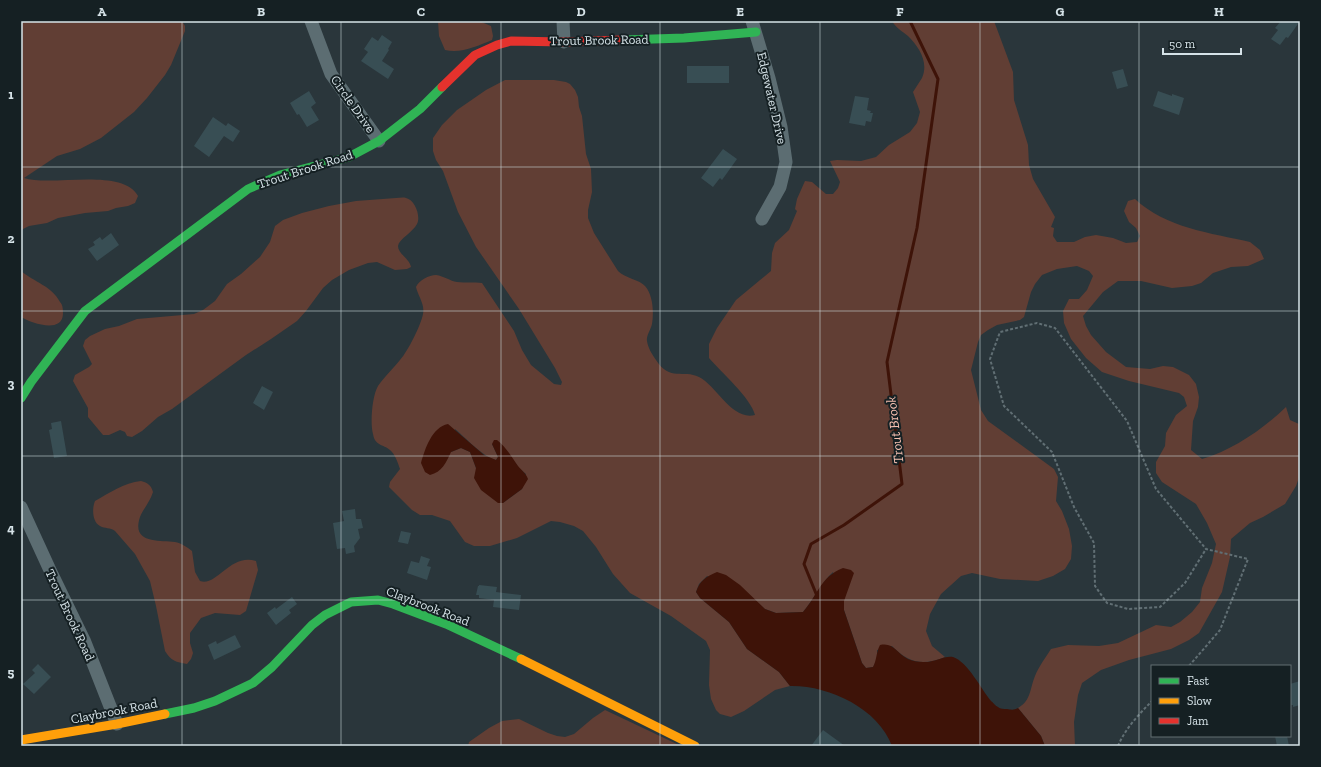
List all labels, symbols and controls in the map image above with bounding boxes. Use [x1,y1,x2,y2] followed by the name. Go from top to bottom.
[98,4,107,19] text: A
[257,4,265,19] text: B
[417,4,425,19] text: C
[576,4,586,19] text: D
[736,4,744,19] text: E
[896,4,904,19] text: F
[1056,4,1065,19] text: G
[1214,4,1224,19] text: H
[1163,30,1241,56] scale bar
[549,32,649,48] street label: Trout Brook Road
[1169,37,1196,51] text: 50 m
[754,51,790,145] street label: Edgewater Drive
[328,72,378,136] street label: Circle Drive
[8,87,14,102] text: 1
[255,147,355,191] street label: Trout Brook Road
[8,231,15,246] text: 2
[8,376,15,391] text: 3
[882,395,908,465] water label: Trout Brook
[7,521,15,536] text: 4
[42,567,98,663] street label: Trout Brook Road
[384,583,472,629] street label: Claybrook Road
[8,665,15,680] text: 5
[1151,665,1291,737] legend
[1187,674,1210,688] text: Fast
[1187,694,1213,708] text: Slow
[69,695,159,727] street label: Claybrook Road
[1187,714,1209,728] text: Jam

